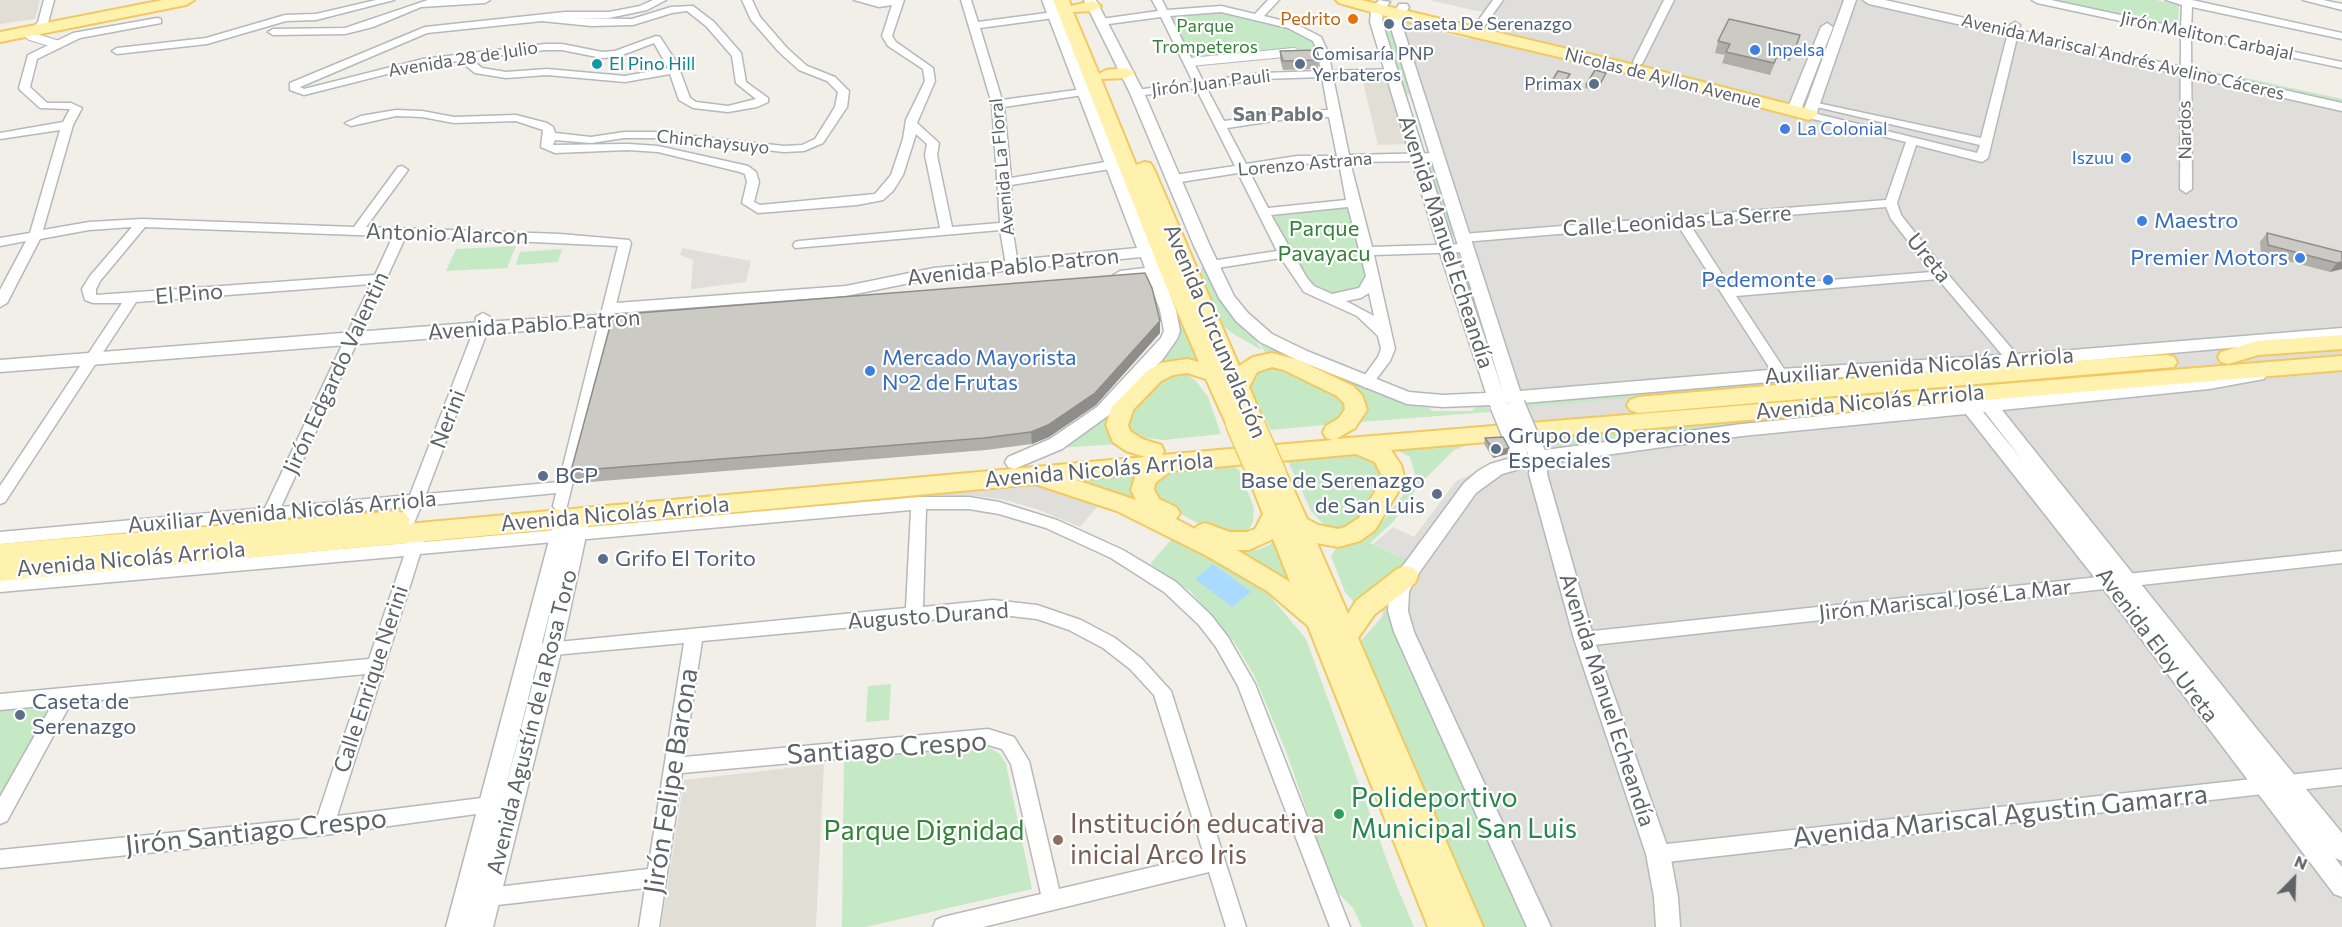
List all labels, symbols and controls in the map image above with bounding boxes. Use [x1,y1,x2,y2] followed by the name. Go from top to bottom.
[2118,7,2296,65] street label: Jirón Meliton Carbajal
[1280,8,1341,30] place label: Pedrito
[1959,9,2287,105] street label: Avenida Mariscal Andrés Avelino Cáceres
[1346,12,1360,26] marker: Pedrito
[1401,13,1572,35] place label: Caseta De Serenazgo
[1152,15,1258,57] park label: Parque Trompeteros
[1382,17,1396,31] marker: Caseta De Serenazgo
[387,37,539,81] street label: Avenida 28 de Julio
[1767,39,1825,61] place label: Inpelsa
[1312,43,1434,86] place label: Comisaría PNP Yerbateros
[1563,43,1763,113] street label: Nicolas de Ayllon Avenue
[1748,43,1762,57] marker: Inpelsa
[609,53,695,75] place label: El Pino Hill
[590,57,604,71] marker: El Pino Hill
[1293,57,1307,71] marker: Comisaría PNP Yerbateros
[1150,65,1272,101] street label: Jirón Juan Pauli
[1524,73,1582,95] place label: Primax
[1587,77,1601,91] marker: Primax
[985,97,1019,237] street label: Avenida La Floral
[2174,100,2196,160] street label: Nardos
[1233,102,1323,126] district label: San Pablo
[1393,112,1499,372] street label: Avenida Manuel Echeandía
[1797,118,1888,140] place label: La Colonial
[1778,122,1792,136] marker: La Colonial
[656,125,770,159] street label: Chinchaysuyo
[1237,147,1373,181] street label: Lorenzo Astrana
[2072,147,2114,169] place label: Iszuu
[2119,151,2133,165] marker: Iszuu
[1562,200,1792,242] street label: Calle Leonidas La Serre
[2154,208,2238,234] place label: Maestro
[2135,214,2149,228] marker: Maestro
[1277,216,1371,268] park label: Parque Pavayacu
[365,218,529,250] street label: Antonio Alarcon
[1158,220,1272,442] street label: Avenida Circunvalación
[1901,228,1957,288] street label: Ureta
[906,243,1120,291] street label: Avenida Pablo Patron
[2130,245,2288,271] place label: Premier Motors
[2293,251,2307,265] marker: Premier Motors
[1701,267,1816,293] place label: Pedemonte
[277,268,395,478] street label: Jirón Edgardo Valentin
[1821,273,1835,287] marker: Pedemonte
[154,278,224,310] street label: El Pino
[427,304,641,346] street label: Avenida Pablo Patron
[1763,342,2075,390] street label: Auxiliar Avenida Nicolás Arriola
[882,345,1077,396] place label: Mercado Mayorista N°2 de Frutas
[863,364,877,378] marker: Mercado Mayorista N°2 de Frutas
[1754,379,1986,425] street label: Avenida Nicolás Arriola
[425,386,471,452] street label: Nerini
[1508,423,1731,475] place label: Grupo de Operaciones Especiales
[1489,442,1503,456] marker: Grupo de Operaciones Especiales
[983,447,1215,493] street label: Avenida Nicolás Arriola
[555,463,598,489] place label: BCP
[1241,468,1425,520] place label: Base de Serenazgo de San Luis
[536,469,550,483] marker: BCP
[126,485,438,539] street label: Auxiliar Avenida Nicolás Arriola
[1430,487,1444,501] marker: Base de Serenazgo de San Luis
[499,491,731,537] street label: Avenida Nicolás Arriola
[15,536,247,582] street label: Avenida Nicolás Arriola
[615,546,756,572] place label: Grifo El Torito
[596,552,610,566] marker: Grifo El Torito
[2090,562,2224,728] street label: Avenida Eloy Ureta
[481,567,583,877] street label: Avenida Agustín de la Rosa Toro
[1554,570,1660,830] street label: Avenida Manuel Echeandía
[1817,574,2073,626] street label: Jirón Mariscal José La Mar
[328,582,414,776] street label: Calle Enrique Nerini
[847,597,1009,635] street label: Augusto Durand
[637,666,705,896] street label: Jirón Felipe Barona
[32,689,136,740] place label: Caseta de Serenazgo
[13,708,27,722] marker: Caseta de Serenazgo
[786,725,988,771] street label: Santiago Crespo
[1791,778,2209,854] street label: Avenida Mariscal Agustin Gamarra
[1351,782,1577,845] place label: Polideportivo Municipal San Luis
[124,802,388,862] street label: Jirón Santiago Crespo
[1332,807,1346,821] marker: Polideportivo Municipal San Luis
[1070,808,1325,871] place label: Institución educativa inicial Arco Iris
[824,815,1024,847] park label: Parque Dignidad
[1051,833,1065,847] marker: Institución educativa inicial Arco Iris
[2264,849,2324,909] north arrow
[2292,851,2310,873] text: N

